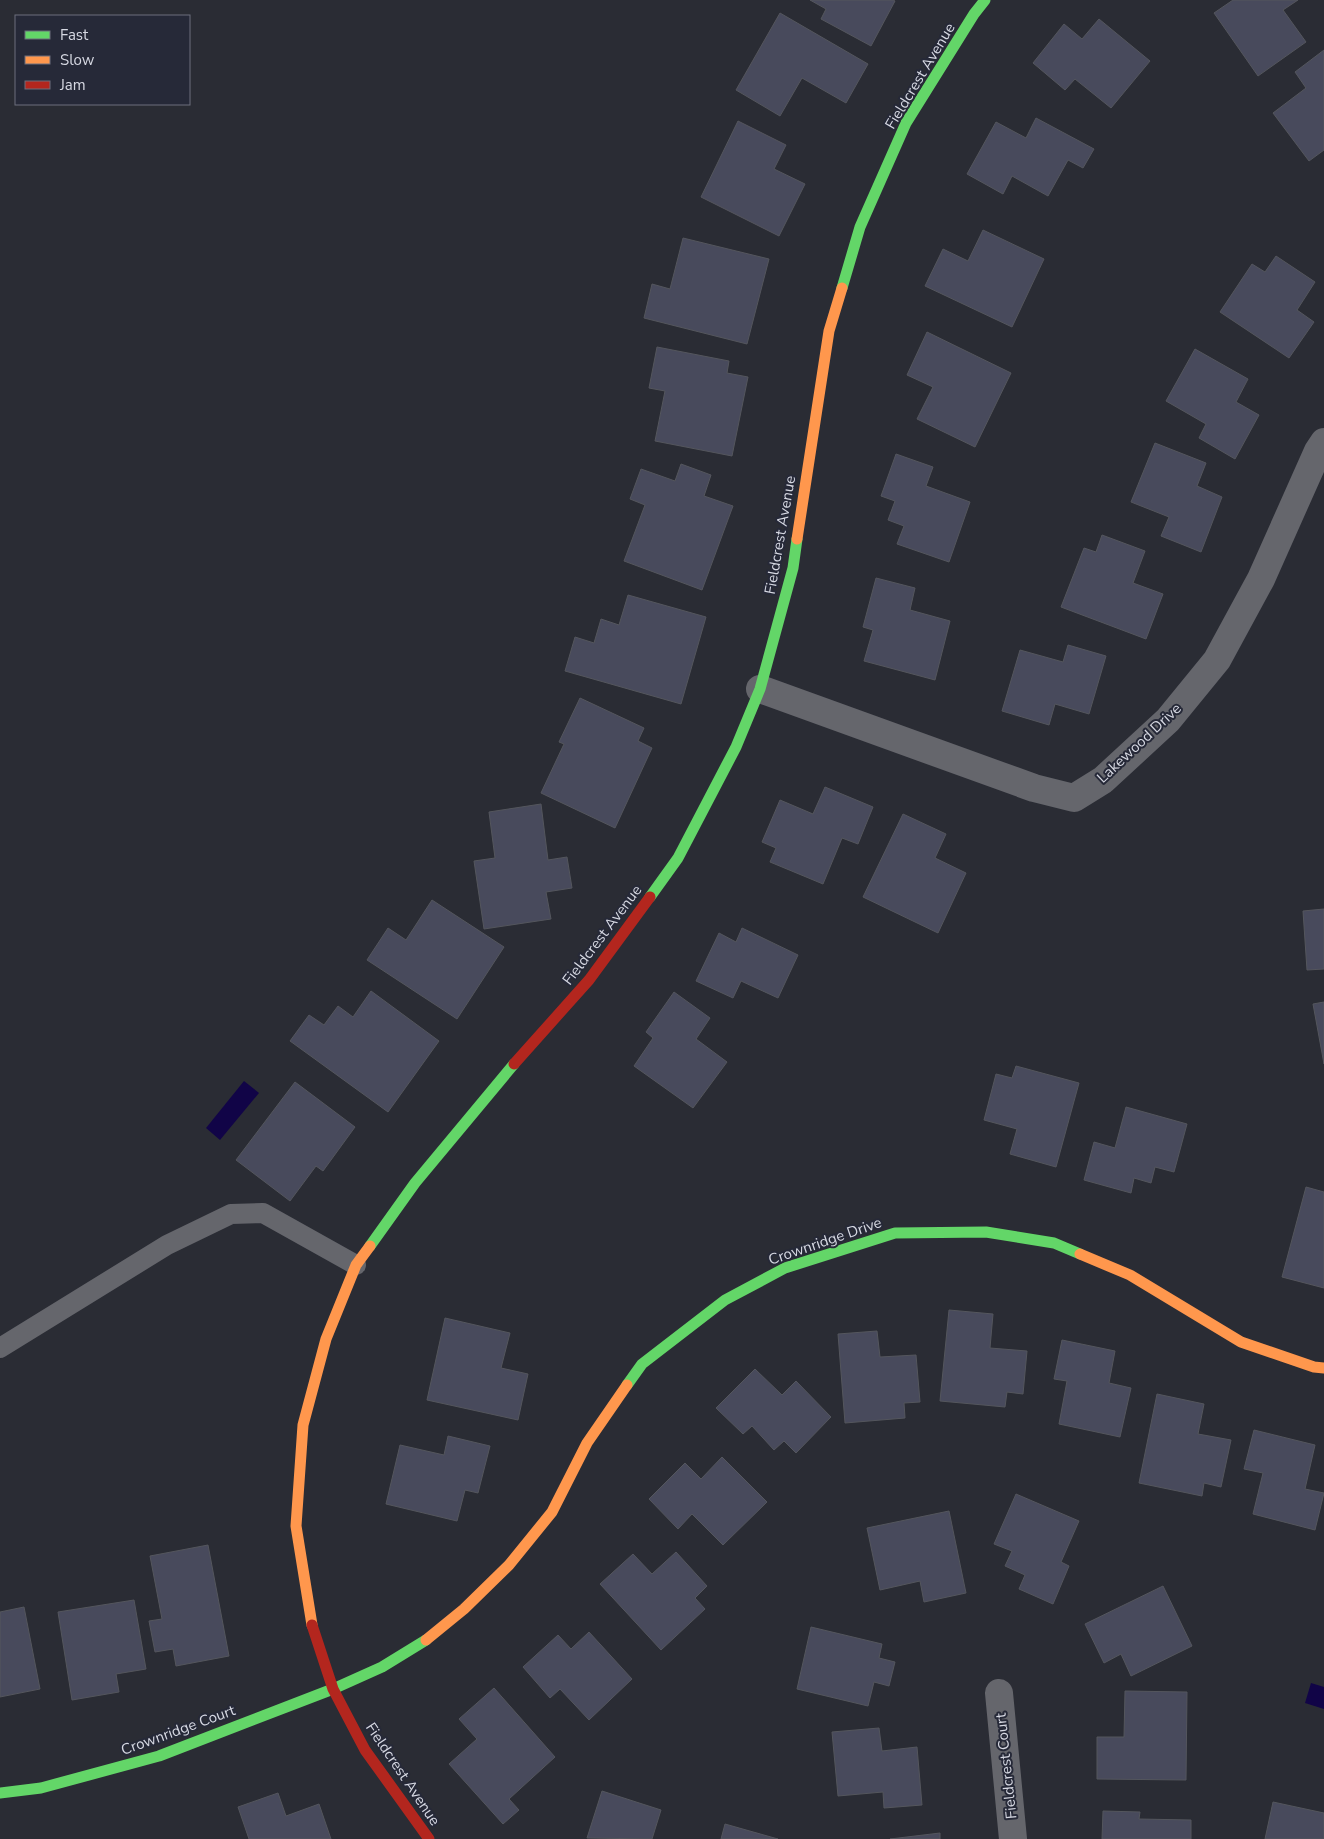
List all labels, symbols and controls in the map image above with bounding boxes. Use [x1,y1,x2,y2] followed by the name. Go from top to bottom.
[15,15,190,105] legend
[880,19,960,133] street label: Fieldcrest Avenue
[60,25,89,45] text: Fast
[60,50,95,70] text: Slow
[59,75,86,95] text: Jam
[760,474,800,596] street label: Fieldcrest Avenue
[1092,699,1186,787] street label: Lakewood Drive
[558,881,646,989] street label: Fieldcrest Avenue
[766,1212,884,1270] street label: Crownridge Drive
[118,1700,239,1760] street label: Crownridge Court
[990,1711,1022,1820] street label: Fieldcrest Court
[361,1719,445,1829] street label: Fieldcrest Avenue

